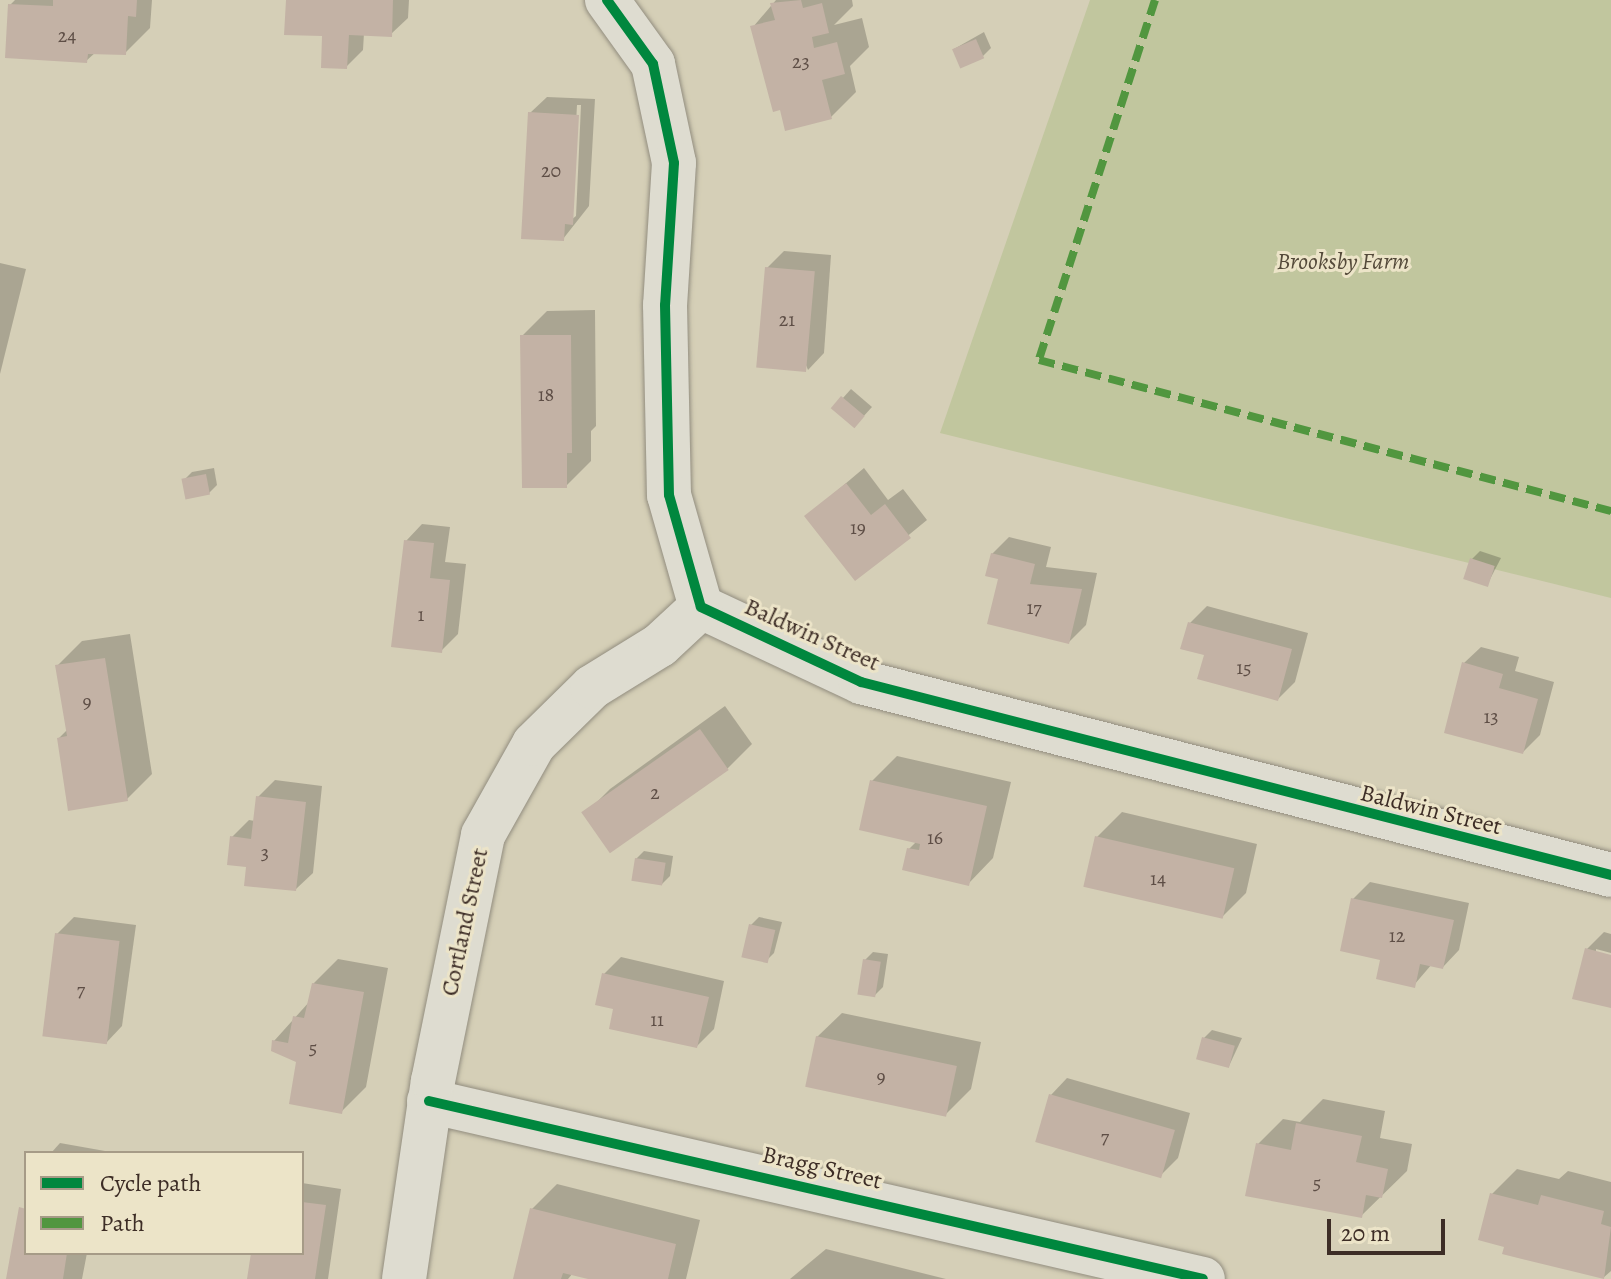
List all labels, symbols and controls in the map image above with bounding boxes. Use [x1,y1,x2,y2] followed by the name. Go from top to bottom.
[58,23,76,47] house number: 24
[792,49,810,73] house number: 23
[541,158,561,182] house number: 20
[1277,248,1409,276] park label: Brooksby Farm
[779,307,795,331] house number: 21
[538,382,554,406] house number: 18
[850,515,866,539] house number: 19
[740,592,884,678] street label: Baldwin Street
[1026,595,1042,619] house number: 17
[418,602,424,626] house number: 1
[1236,655,1252,679] house number: 15
[82,689,92,713] house number: 9
[1483,704,1499,728] house number: 13
[1357,779,1505,841] street label: Baldwin Street
[650,780,660,804] house number: 2
[927,825,943,849] house number: 16
[261,840,269,864] house number: 3
[435,845,495,999] street label: Cortland Street
[1150,866,1166,890] house number: 14
[1389,923,1405,947] house number: 12
[77,977,85,1001] house number: 7
[650,1007,664,1031] house number: 11
[309,1035,317,1059] house number: 5
[876,1064,886,1088] house number: 9
[1101,1124,1109,1148] house number: 7
[759,1140,885,1196] street label: Bragg Street
[24,1151,304,1255] legend
[100,1167,201,1199] text: Cycle path
[1313,1170,1321,1194] house number: 5
[1331,1203,1449,1253] scale bar
[100,1207,145,1239] text: Path
[1341,1217,1390,1249] text: 20 m

